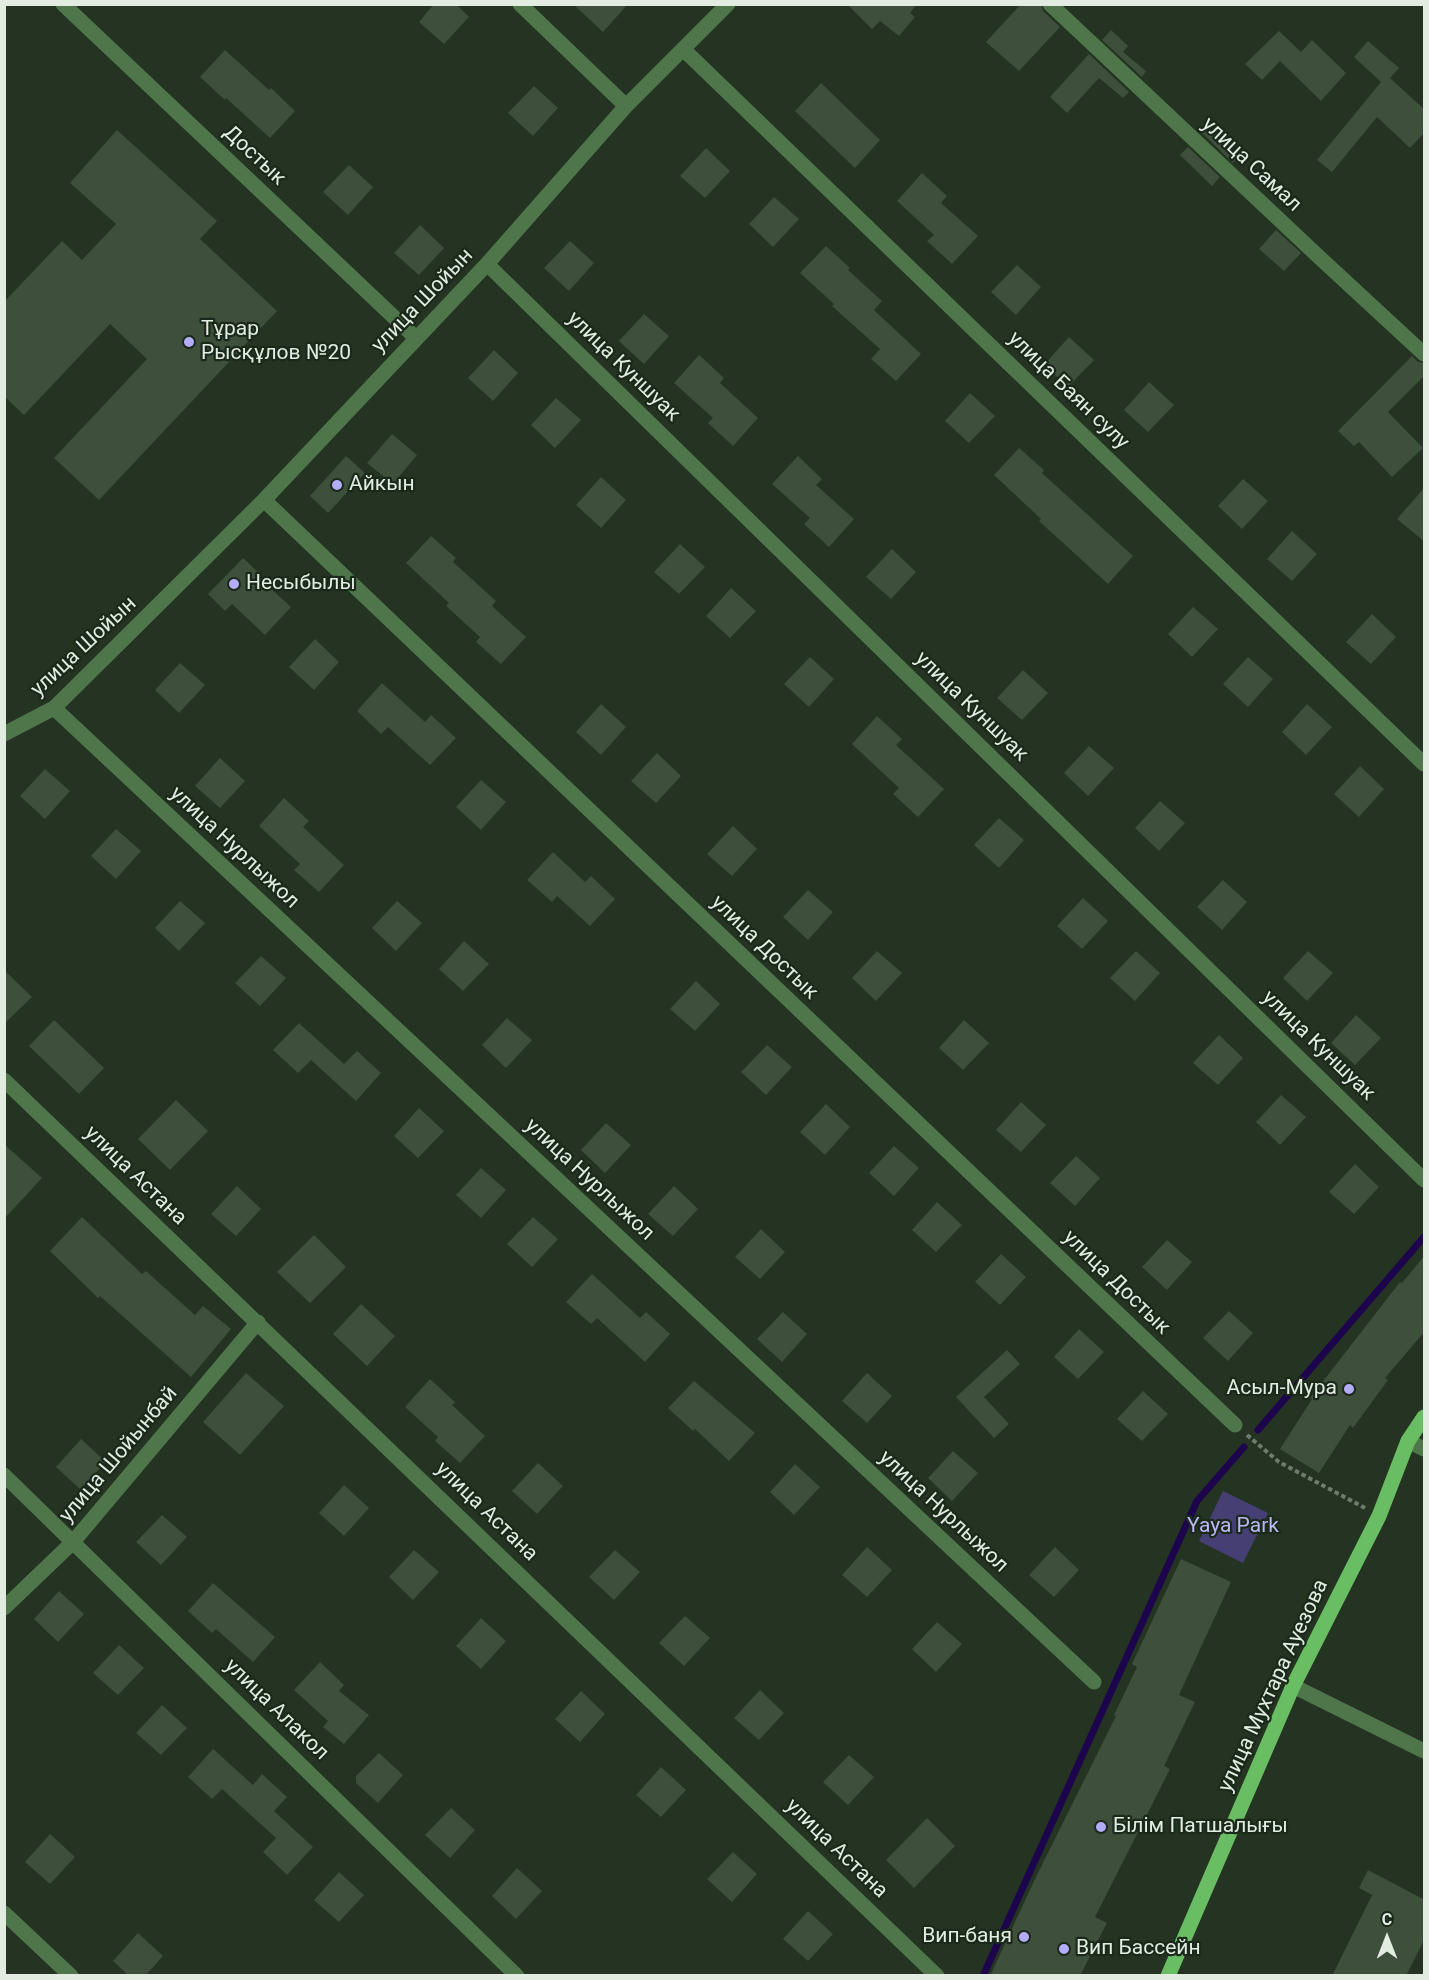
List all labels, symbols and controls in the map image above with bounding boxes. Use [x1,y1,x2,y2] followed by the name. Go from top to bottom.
[1196,112,1306,218] street label: улица Самал
[217,121,291,191] street label: Достык
[367,244,479,358] street label: улица Шойын
[561,307,685,427] street label: улица Куншуак
[201,317,351,367] place label: Тұрар Рысқұлов №20
[1002,327,1134,455] street label: улица Баян сулу
[182,335,196,349] marker: Тұрар Рысқұлов №20
[349,472,415,498] place label: Айкын
[330,478,344,492] marker: Айкын
[246,571,356,597] place label: Несыбылы
[227,577,241,591] marker: Несыбылы
[26,592,142,702] street label: улица Шойын
[909,647,1033,767] street label: улица Куншуак
[164,782,304,914] street label: улица Нурлыжол
[705,891,823,1005] street label: улица Достык
[1256,986,1380,1106] street label: улица Куншуак
[519,1114,659,1246] street label: улица Нурлыжол
[79,1121,191,1231] street label: улица Астана
[1057,1226,1175,1340] street label: улица Достык
[1227,1376,1337,1402] place label: Асыл-Мура
[55,1382,183,1528] street label: улица Шойынбай
[1342,1382,1356,1396] marker: Асыл-Мура
[873,1446,1013,1578] street label: улица Нурлыжол
[430,1457,542,1567] street label: улица Астана
[1187,1514,1279,1540] park label: Yaya Park
[1214,1576,1334,1796] street label: улица Мухтара Ауезова
[219,1654,333,1766] street label: улица Алакол
[780,1794,892,1904] street label: улица Астана
[1113,1814,1288,1840] place label: Білім Патшалығы
[1094,1820,1108,1834] marker: Білім Патшалығы
[1357,1908,1417,1968] north arrow
[1382,1910,1392,1929] text: С
[922,1924,1012,1950] place label: Вип-баня
[1017,1930,1031,1944] marker: Вип-баня
[1076,1936,1201,1962] place label: Вип Бассейн
[1057,1942,1071,1956] marker: Вип Бассейн

